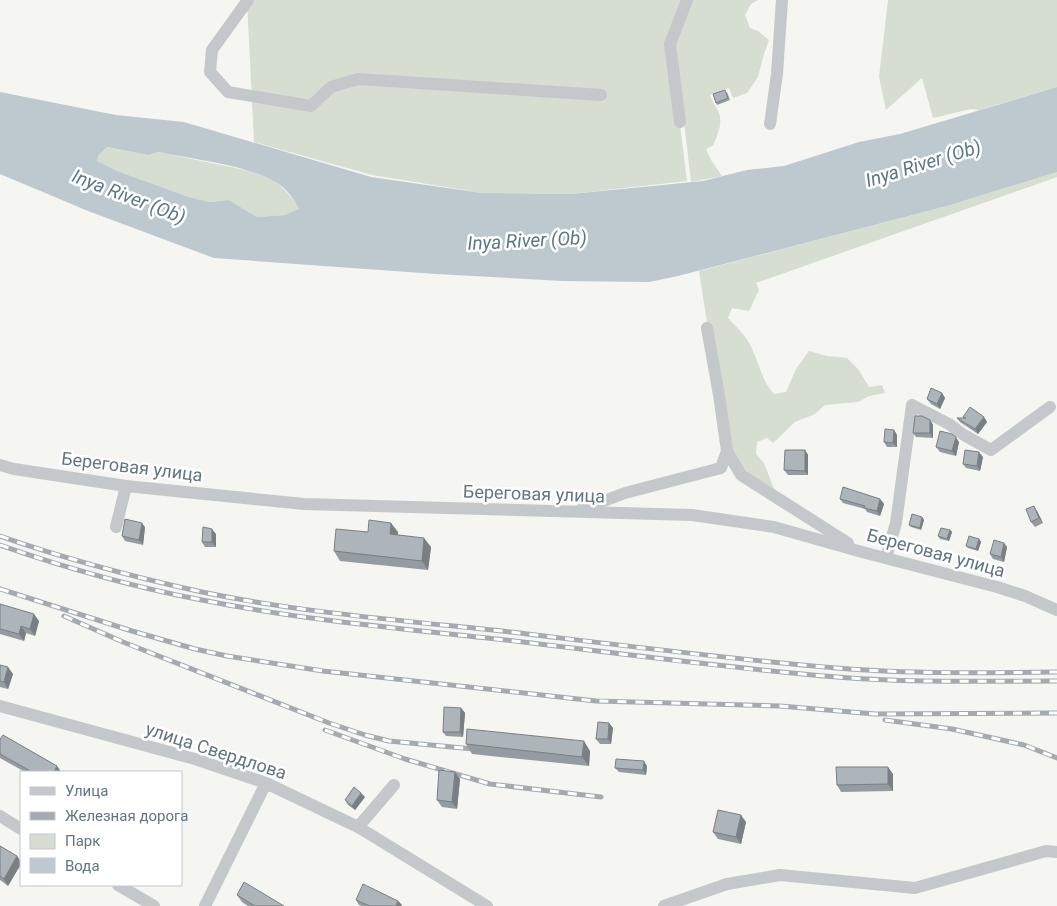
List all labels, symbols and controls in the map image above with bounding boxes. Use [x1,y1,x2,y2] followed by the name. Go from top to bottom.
[863,135,984,192] water label: Inya River (Ob)
[69,164,189,229] water label: Inya River (Ob)
[467,226,587,255] water label: Inya River (Ob)
[60,447,204,486] street label: Береговая улица
[463,481,605,506] street label: Береговая улица
[865,524,1007,581] street label: Береговая улица
[143,718,289,783] street label: улица Свердлова
[20,771,182,886] legend
[65,782,108,800] text: Улица
[65,807,188,825] text: Железная дорога
[65,832,100,850] text: Парк
[65,857,100,875] text: Вода

